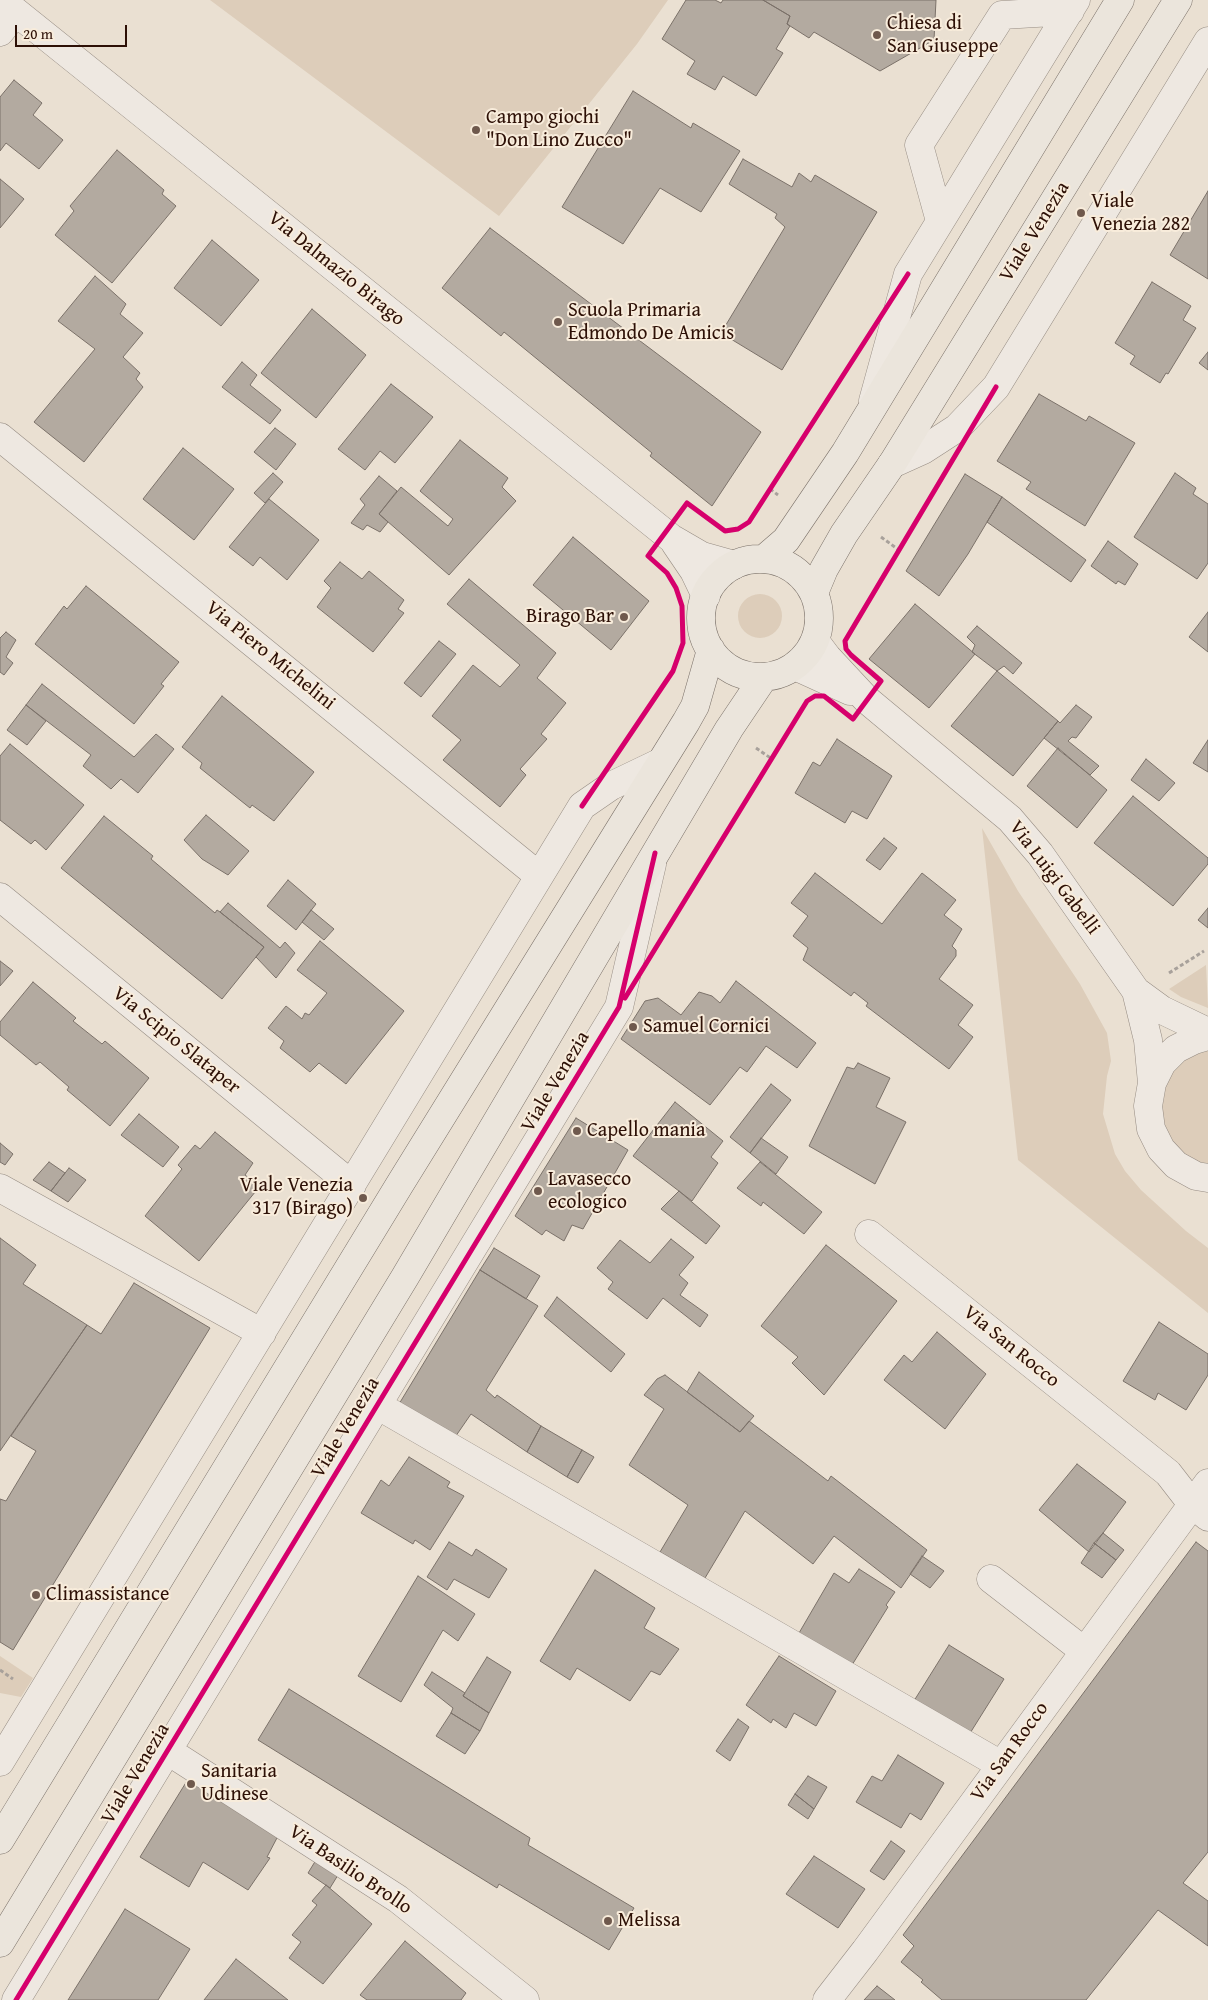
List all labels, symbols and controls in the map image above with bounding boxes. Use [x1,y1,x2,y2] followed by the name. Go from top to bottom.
[887,12,998,59] place label: Chiesa di San Giuseppe
[18,15,130,47] scale bar
[23,23,53,44] text: 20 m
[871,29,883,41] marker: Chiesa di San Giuseppe
[486,106,632,153] place label: Campo giochi "Don Lino Zucco"
[470,124,482,136] marker: Campo giochi "Don Lino Zucco"
[995,178,1075,286] street label: Viale Venezia
[1091,190,1190,237] place label: Viale Venezia 282
[263,206,409,332] street label: Via Dalmazio Birago
[1075,207,1087,219] marker: Viale Venezia 282
[568,299,734,346] place label: Scuola Primaria Edmondo De Amicis
[552,316,564,328] marker: Scuola Primaria Edmondo De Amicis
[200,596,340,716] street label: Via Piero Michelini
[526,605,614,629] place label: Birago Bar
[618,611,630,623] marker: Birago Bar
[1003,816,1105,940] street label: Via Luigi Gabelli
[107,982,245,1100] street label: Via Scipio Slataper
[643,1015,769,1039] place label: Samuel Cornici
[627,1021,639,1033] marker: Samuel Cornici
[517,1027,595,1137] street label: Viale Venezia
[587,1119,705,1143] place label: Capello mania
[571,1125,583,1137] marker: Capello mania
[548,1168,631,1215] place label: Lavasecco ecologico
[240,1174,353,1221] place label: Viale Venezia 317 (Birago)
[532,1185,544,1197] marker: Lavasecco ecologico
[357,1192,369,1204] marker: Viale Venezia 317 (Birago)
[958,1301,1064,1393] street label: Via San Rocco
[307,1373,385,1483] street label: Viale Venezia
[46,1583,169,1607] place label: Climassistance
[30,1589,42,1601] marker: Climassistance
[966,1698,1054,1806] street label: Via San Rocco
[97,1719,175,1829] street label: Viale Venezia
[201,1760,277,1807] place label: Sanitaria Udinese
[185,1778,197,1790] marker: Sanitaria Udinese
[284,1820,416,1920] street label: Via Basilio Brollo
[618,1909,680,1933] place label: Melissa
[602,1915,614,1927] marker: Melissa

